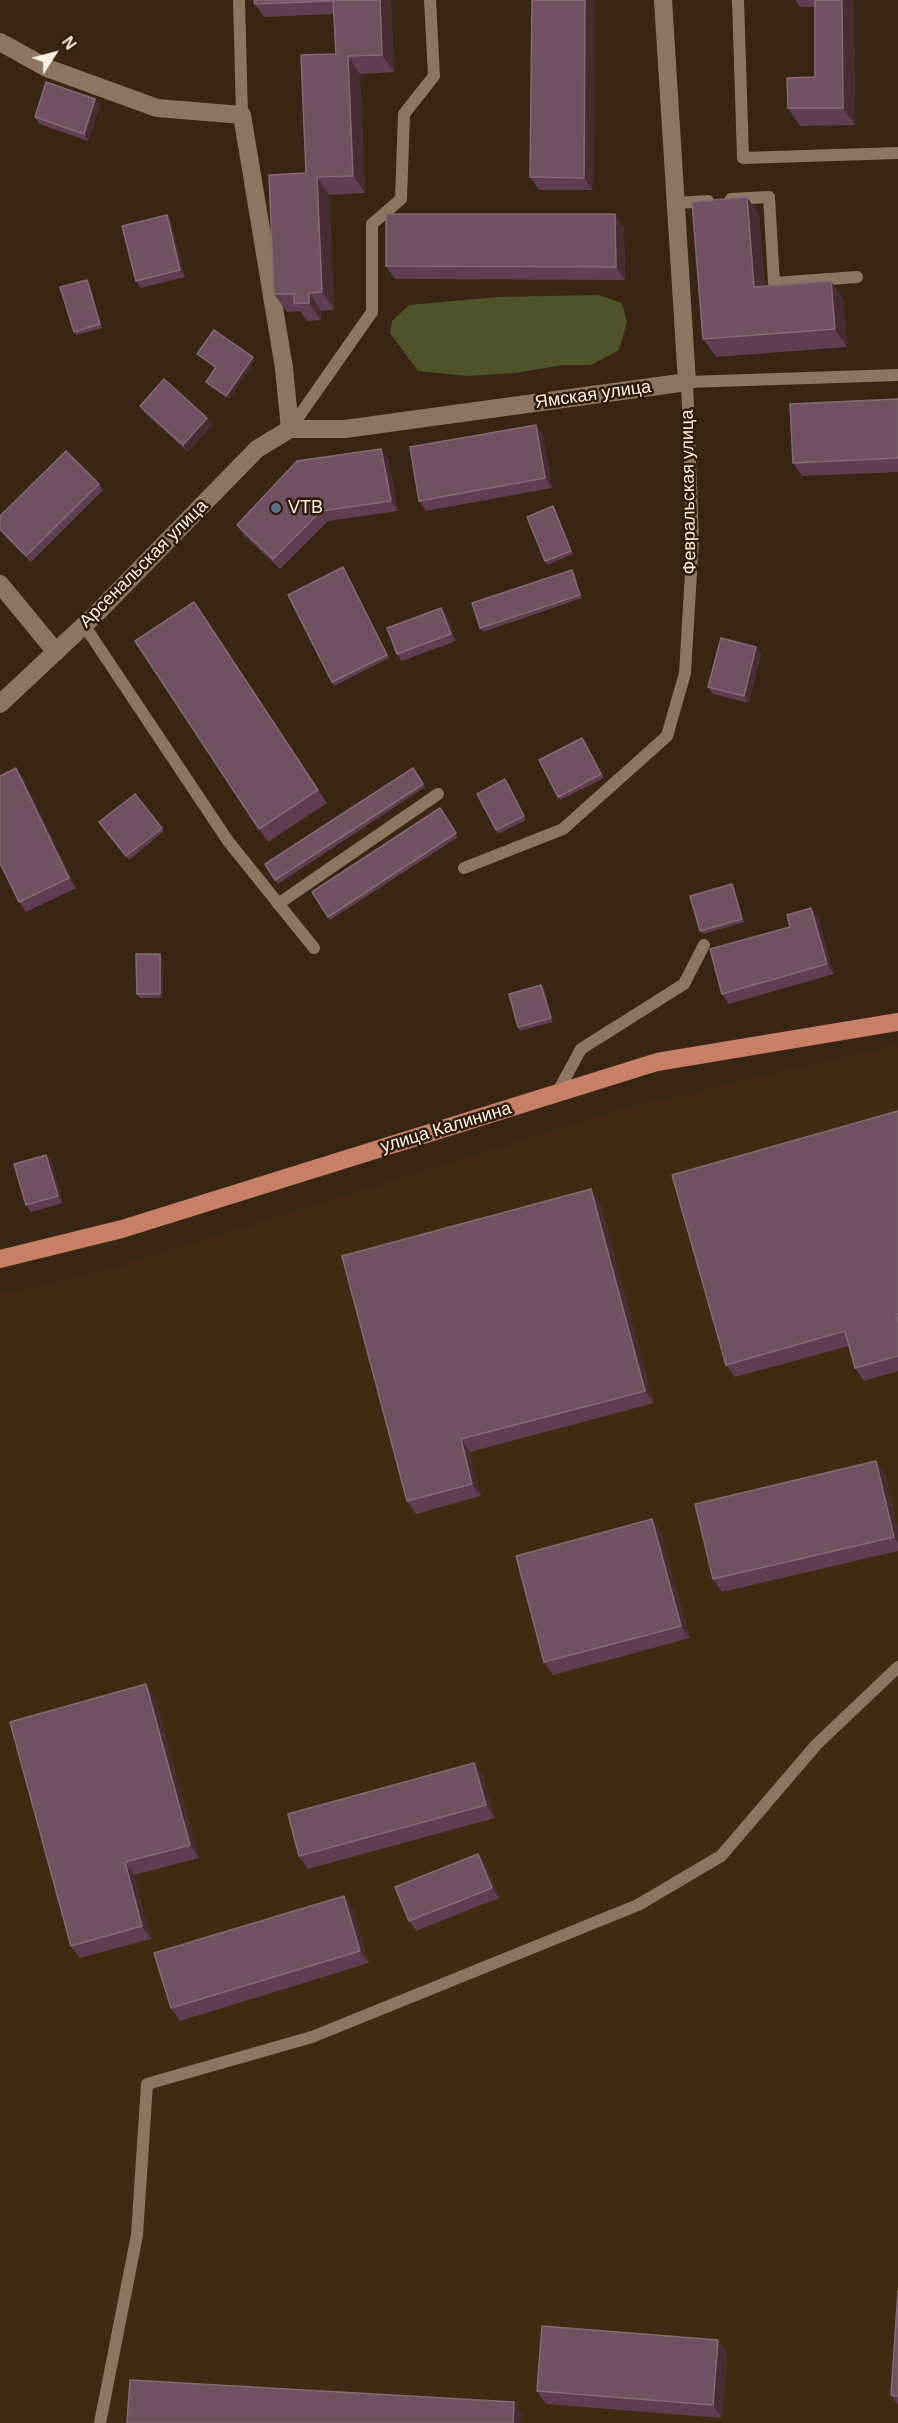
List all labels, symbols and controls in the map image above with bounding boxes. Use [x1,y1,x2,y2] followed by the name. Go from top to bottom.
[24,24,84,84] north arrow
[59,33,79,53] text: N
[534,376,652,414] street label: Ямская улица
[677,409,701,575] street label: Февральская улица
[75,495,213,633] street label: Арсенальская улица
[288,497,323,519] place label: VTB
[269,501,283,515] marker: VTB
[378,1098,514,1158] street label: улица Калинина

